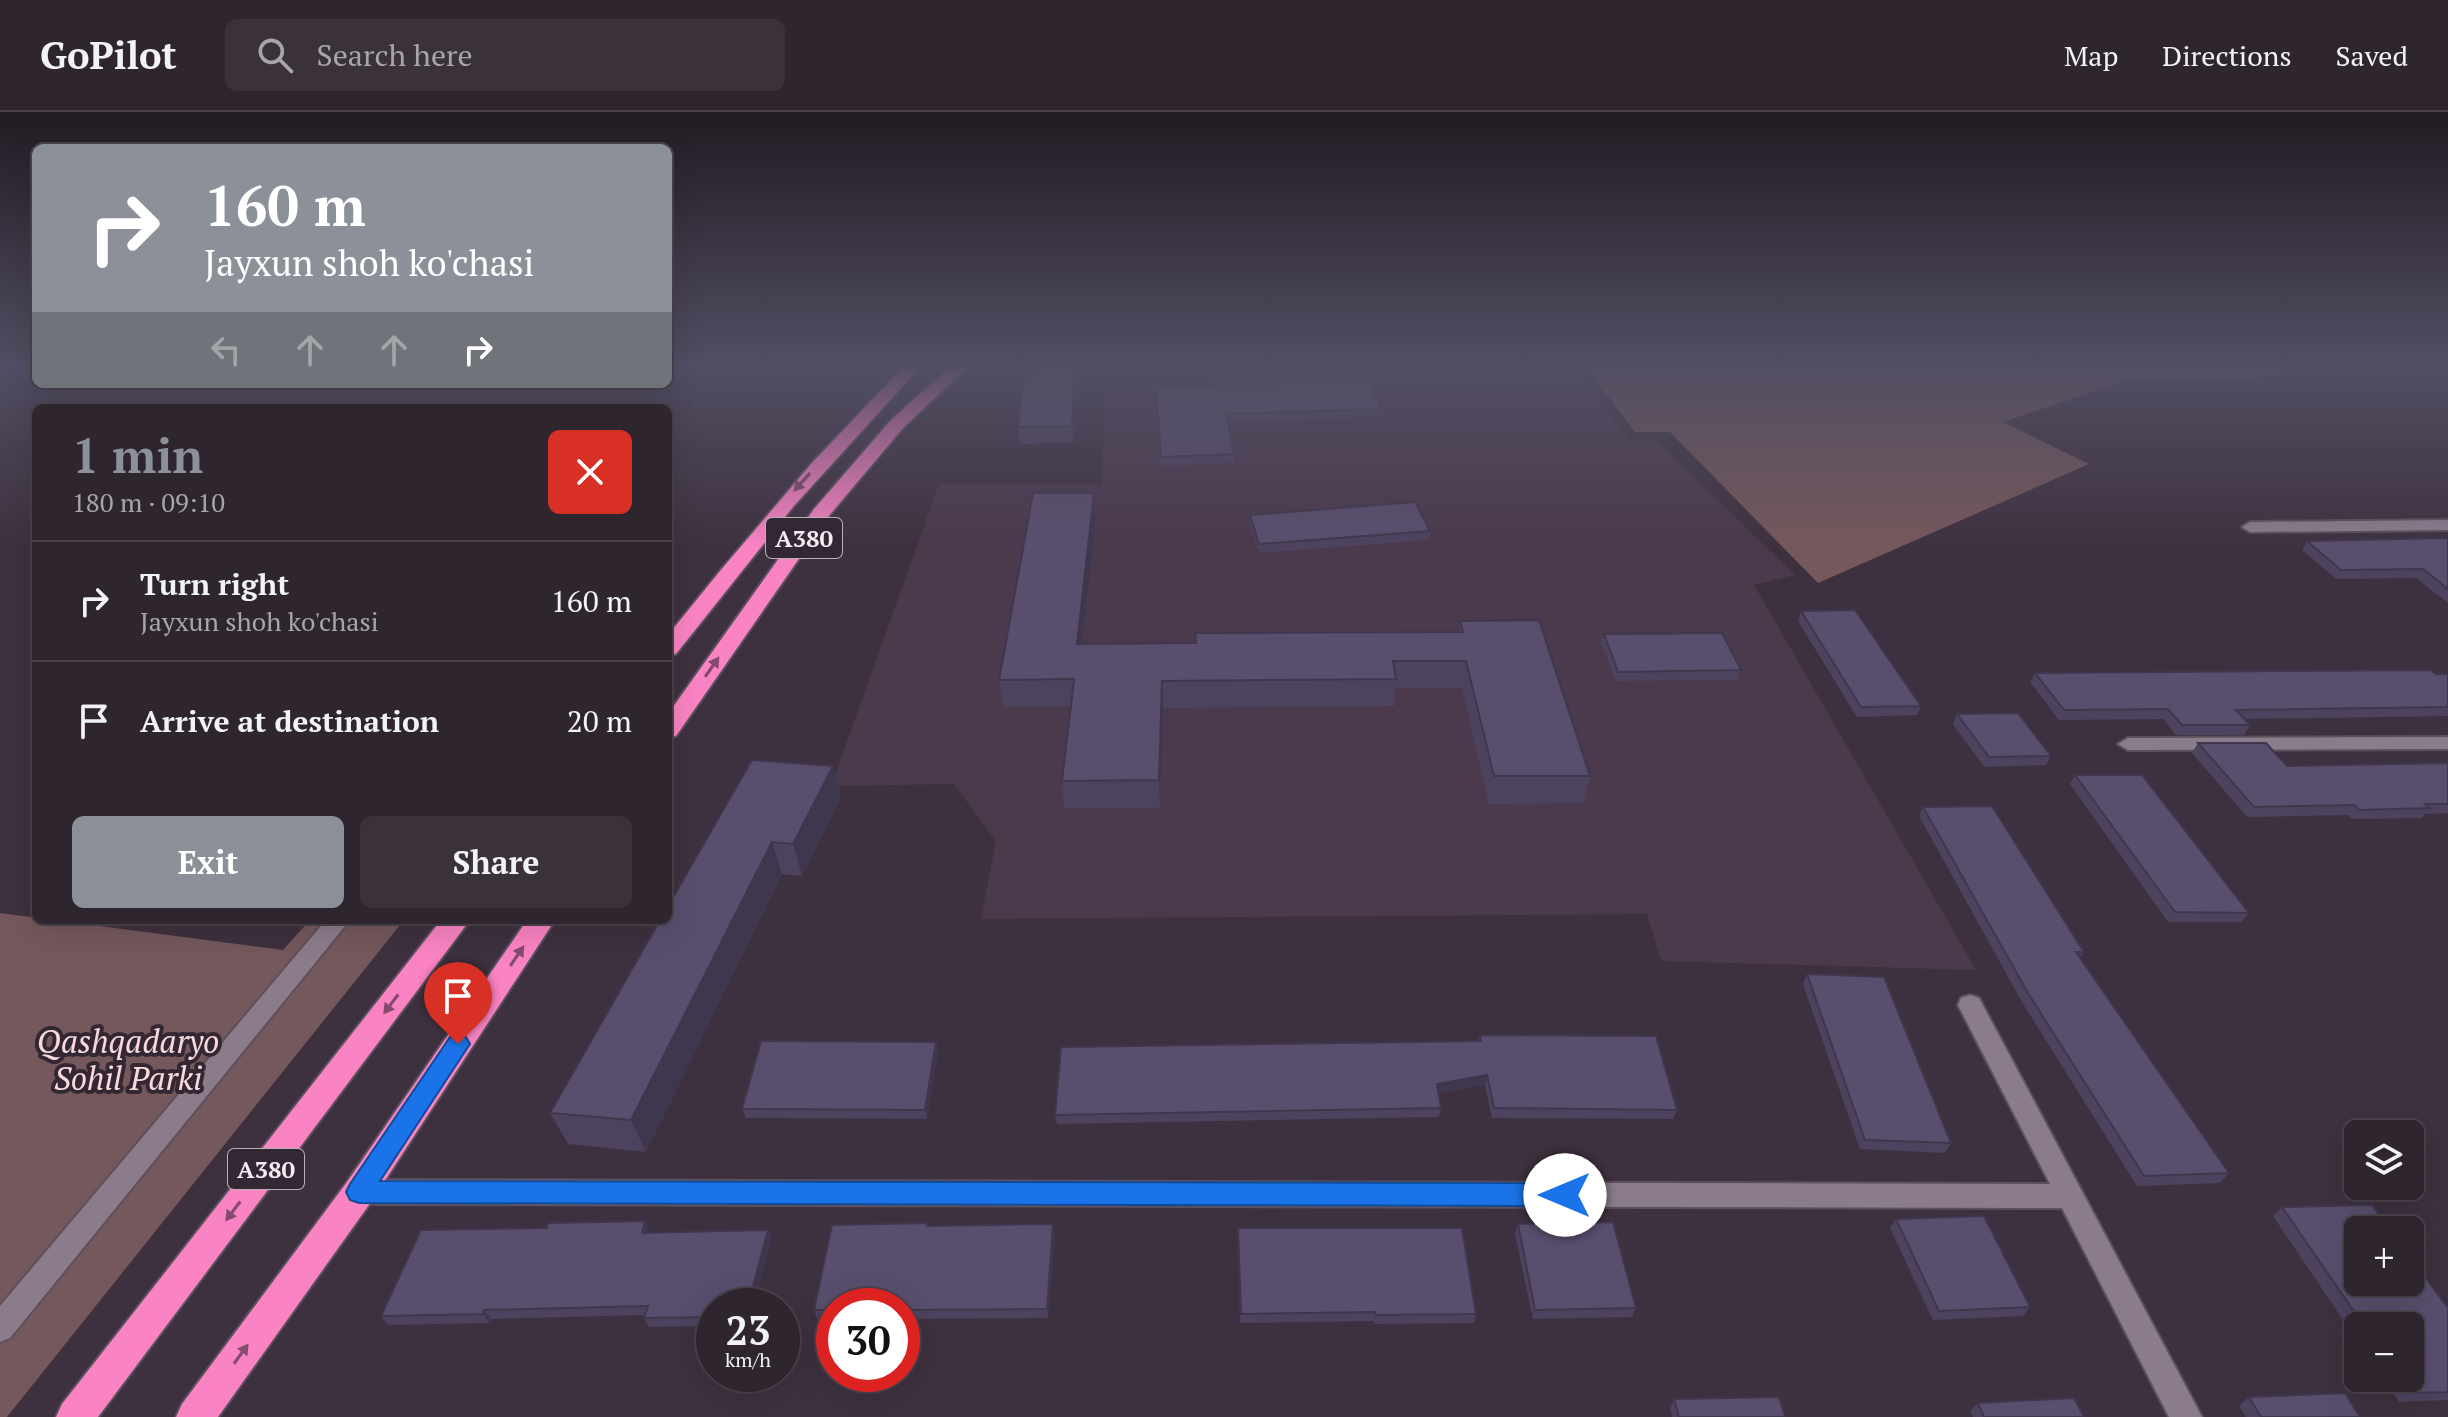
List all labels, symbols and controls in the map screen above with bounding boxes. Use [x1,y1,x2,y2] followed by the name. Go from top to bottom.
[225,19,785,91] search box
[40,30,177,80] text: GoPilot
[253,33,297,77] icon: search
[317,35,473,75] text: Search here
[2064,37,2118,74] text: Map
[2162,37,2292,74] text: Directions
[2336,37,2408,74] text: Saved
[204,168,366,242] text: 160 m
[72,176,176,280] icon: right
[204,239,534,286] text: Jayxun shoh ko'chasi
[204,328,248,372] icon: left
[288,328,332,372] icon: ahead
[372,328,416,372] icon: ahead
[456,328,500,372] icon: right
[72,423,203,487] text: 1 min
[548,430,632,514] button: close
[794,472,811,492] one-way arrow
[72,485,225,519] text: 180 m · 09:10
[766,518,842,558] road number: A380
[140,564,289,604] text: Turn right
[72,579,116,623] icon: right
[551,581,632,621] text: 160 m
[140,604,379,638] text: Jayxun shoh ko'chasi
[704,656,719,677] one-way arrow
[72,699,116,743] icon: arrive
[140,701,439,741] text: Arrive at destination
[567,701,632,741] text: 20 m
[72,816,344,908] button: Exit
[360,816,632,908] button: Share
[509,946,524,967] one-way arrow
[424,962,492,1044] pin
[436,974,480,1018] icon: arrive
[384,994,400,1014] one-way arrow
[37,1020,219,1099] park label: Qashqadaryo Sohil Parki
[2344,1120,2424,1392] map controls
[2344,1120,2424,1200] button: layers
[228,1149,304,1189] road number: A380
[1523,1153,1607,1237] position arrow
[226,1201,242,1221] one-way arrow
[2344,1216,2424,1296] button: +
[816,1288,920,1392] speed limit sign: 30
[725,1303,771,1356] text: 23
[2344,1312,2424,1392] button: −
[233,1343,249,1365] one-way arrow
[725,1346,771,1373] text: km/h

